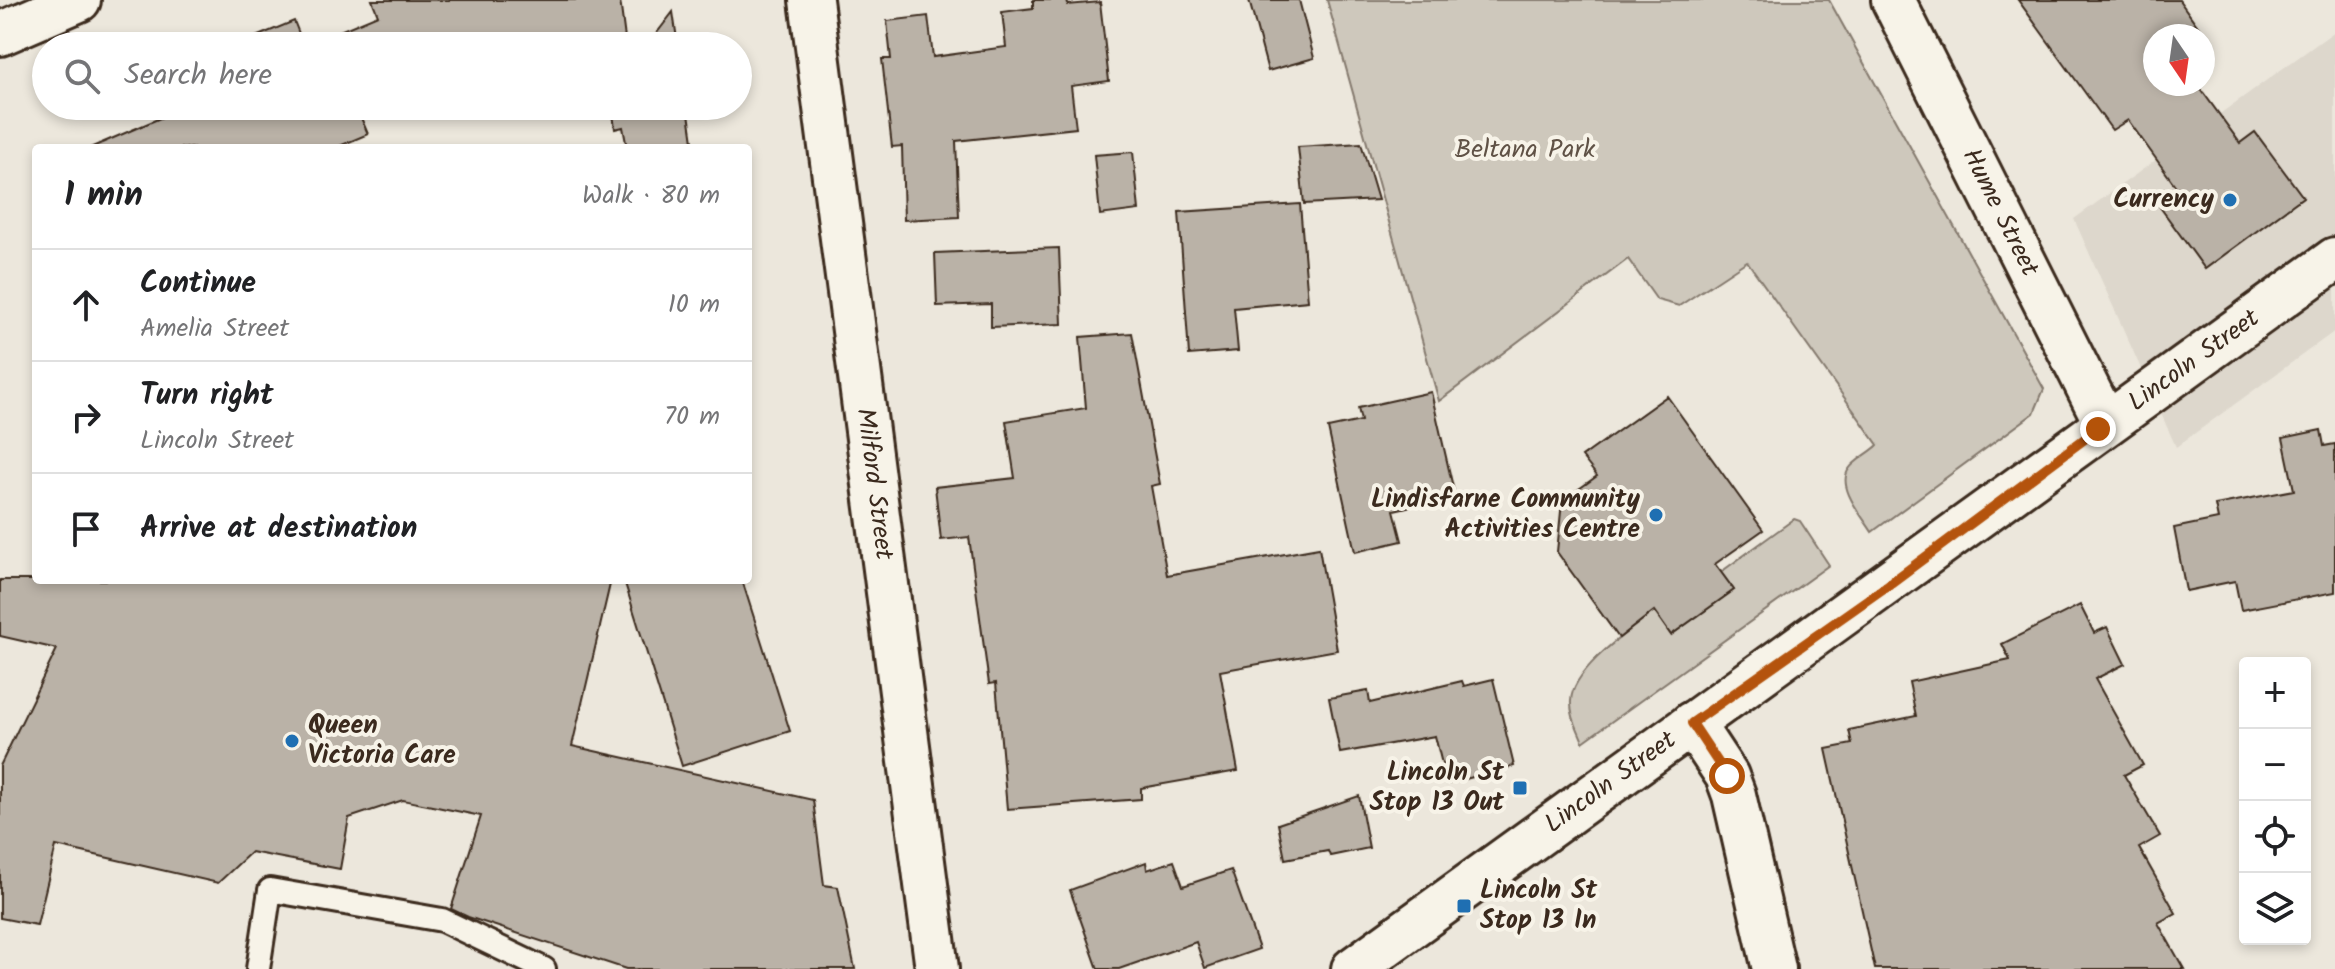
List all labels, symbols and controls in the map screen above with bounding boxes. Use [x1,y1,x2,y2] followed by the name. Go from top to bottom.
[2143,24,2215,96] north arrow
[32,32,752,120] search box
[124,52,272,100] text: Search here
[60,54,104,98] icon: search
[1455,129,1596,171] park label: Beltana Park
[1950,141,2050,285] street label: Hume Street
[64,169,143,223] text: 1 min
[582,175,720,217] text: Walk · 80 m
[2113,179,2214,221] place label: Currency
[2221,191,2239,209] marker: Currency
[140,260,256,308] text: Continue
[64,283,108,327] icon: ahead
[668,284,720,326] text: 10 m
[2119,298,2270,423] street label: Lincoln Street
[140,308,289,350] text: Amelia Street
[140,372,273,420] text: Turn right
[64,395,108,439] icon: right
[664,396,720,438] text: 70 m
[843,406,905,563] street label: Milford Street
[2080,411,2116,447] route end
[140,420,294,462] text: Lincoln Street
[1371,479,1640,551] place label: Lindisfarne Community Activities Centre
[140,505,417,553] text: Arrive at destination
[1647,506,1665,524] marker: Lindisfarne Community Activities Centre
[64,507,108,551] icon: arrive
[2239,657,2311,945] map controls
[2239,657,2311,729] button: +
[308,705,456,777] place label: Queen Victoria Care
[1536,720,1686,845] street label: Lincoln Street
[2239,729,2311,801] button: −
[283,732,301,750] marker: Queen Victoria Care
[1370,752,1504,824] place label: Lincoln St Stop 13 Out
[1709,758,1745,794] route start
[1511,779,1529,797] marker: Lincoln St Stop 13 Out
[2239,801,2311,873] button: locate
[1480,870,1598,942] place label: Lincoln St Stop 13 In
[2239,873,2311,945] button: layers
[1455,897,1473,915] marker: Lincoln St Stop 13 In

